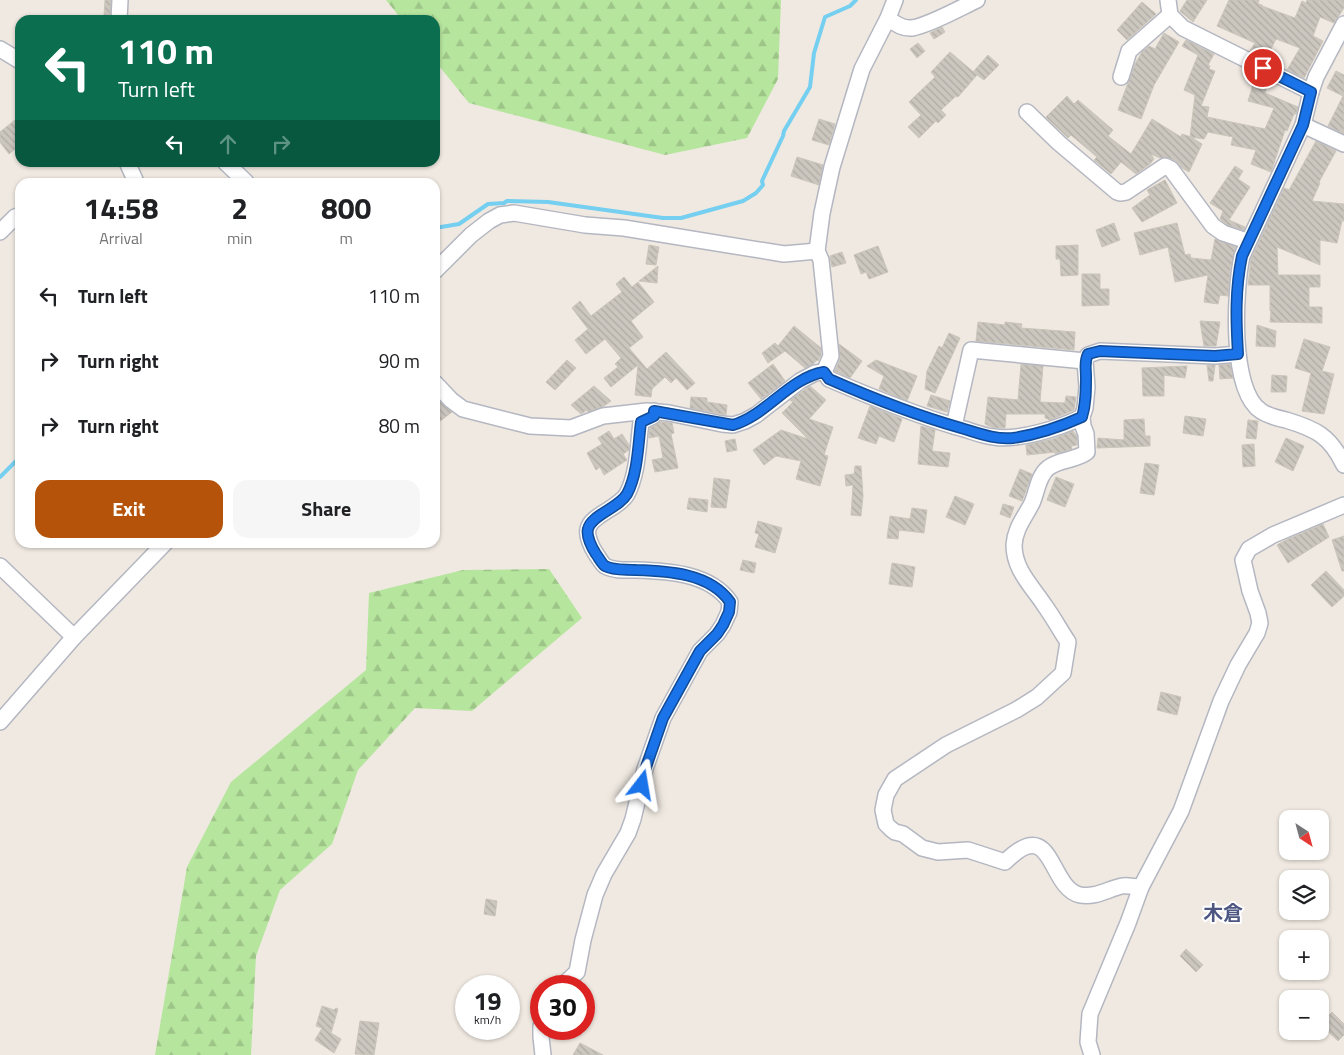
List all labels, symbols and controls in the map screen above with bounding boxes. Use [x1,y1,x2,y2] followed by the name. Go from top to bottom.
[118,24,214,78] text: 110 m
[35,35,100,100] icon: left
[1242,47,1284,89] pin
[1249,54,1277,82] icon: arrive
[118,72,195,106] text: Turn left
[161,130,189,158] icon: left
[214,130,242,158] icon: ahead
[267,130,295,158] icon: right
[84,185,158,231] text: 14:58
[231,185,248,231] text: 2
[321,185,371,231] text: 800
[99,226,143,250] text: Arrival
[227,226,252,250] text: min
[340,226,353,250] text: m
[78,281,148,310] text: Turn left
[368,281,420,310] text: 110 m
[35,282,63,310] icon: left
[78,346,159,375] text: Turn right
[379,346,420,375] text: 90 m
[35,347,63,375] icon: right
[78,411,159,440] text: Turn right
[379,411,420,440] text: 80 m
[35,412,63,440] icon: right
[35,480,223,538] button: Exit
[233,480,420,538] button: Share
[615,758,667,810] position arrow
[1279,810,1329,860] north arrow
[1279,810,1329,1040] map controls
[1279,870,1329,920] button: layers
[1203,897,1243,928] district label: 木倉
[1279,930,1329,980] button: +
[530,975,595,1040] speed limit sign: 30
[473,982,502,1020] text: 19
[1279,990,1329,1040] button: −
[474,1010,501,1029] text: km/h

